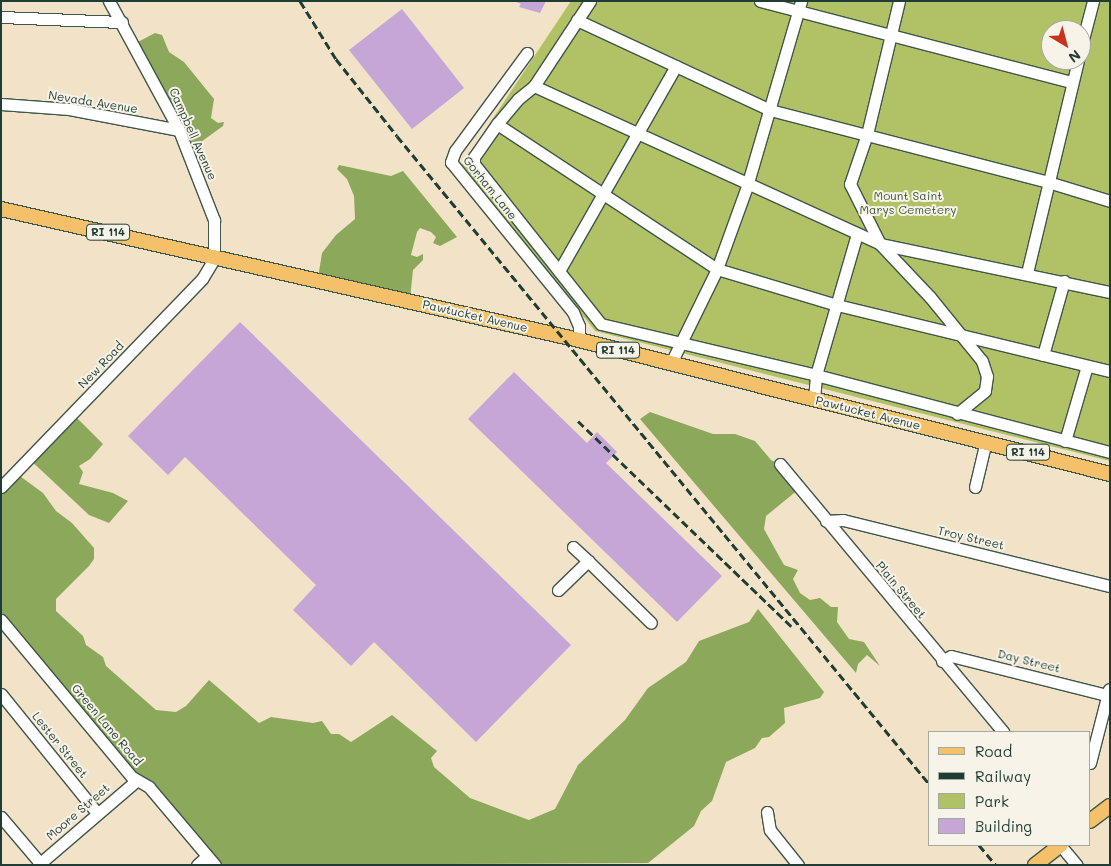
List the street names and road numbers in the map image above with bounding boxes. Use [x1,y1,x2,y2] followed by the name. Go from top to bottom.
[166,86,220,182] street label: Campbell Avenue
[47,88,139,116] street label: Nevada Avenue
[460,153,520,223] street label: Gorham Lane
[86,223,130,240] road number: RI 114
[421,297,529,335] street label: Pawtucket Avenue
[75,339,127,391] street label: New Road
[596,342,640,358] road number: RI 114
[814,393,922,433] street label: Pawtucket Avenue
[1006,444,1050,461] road number: RI 114
[936,523,1006,553] street label: Troy Street
[873,558,929,622] street label: Plain Street
[996,646,1062,676] street label: Day Street
[69,681,145,769] street label: Green Lane Road
[29,709,91,781] street label: Lester Street
[43,781,113,843] street label: Moore Street

